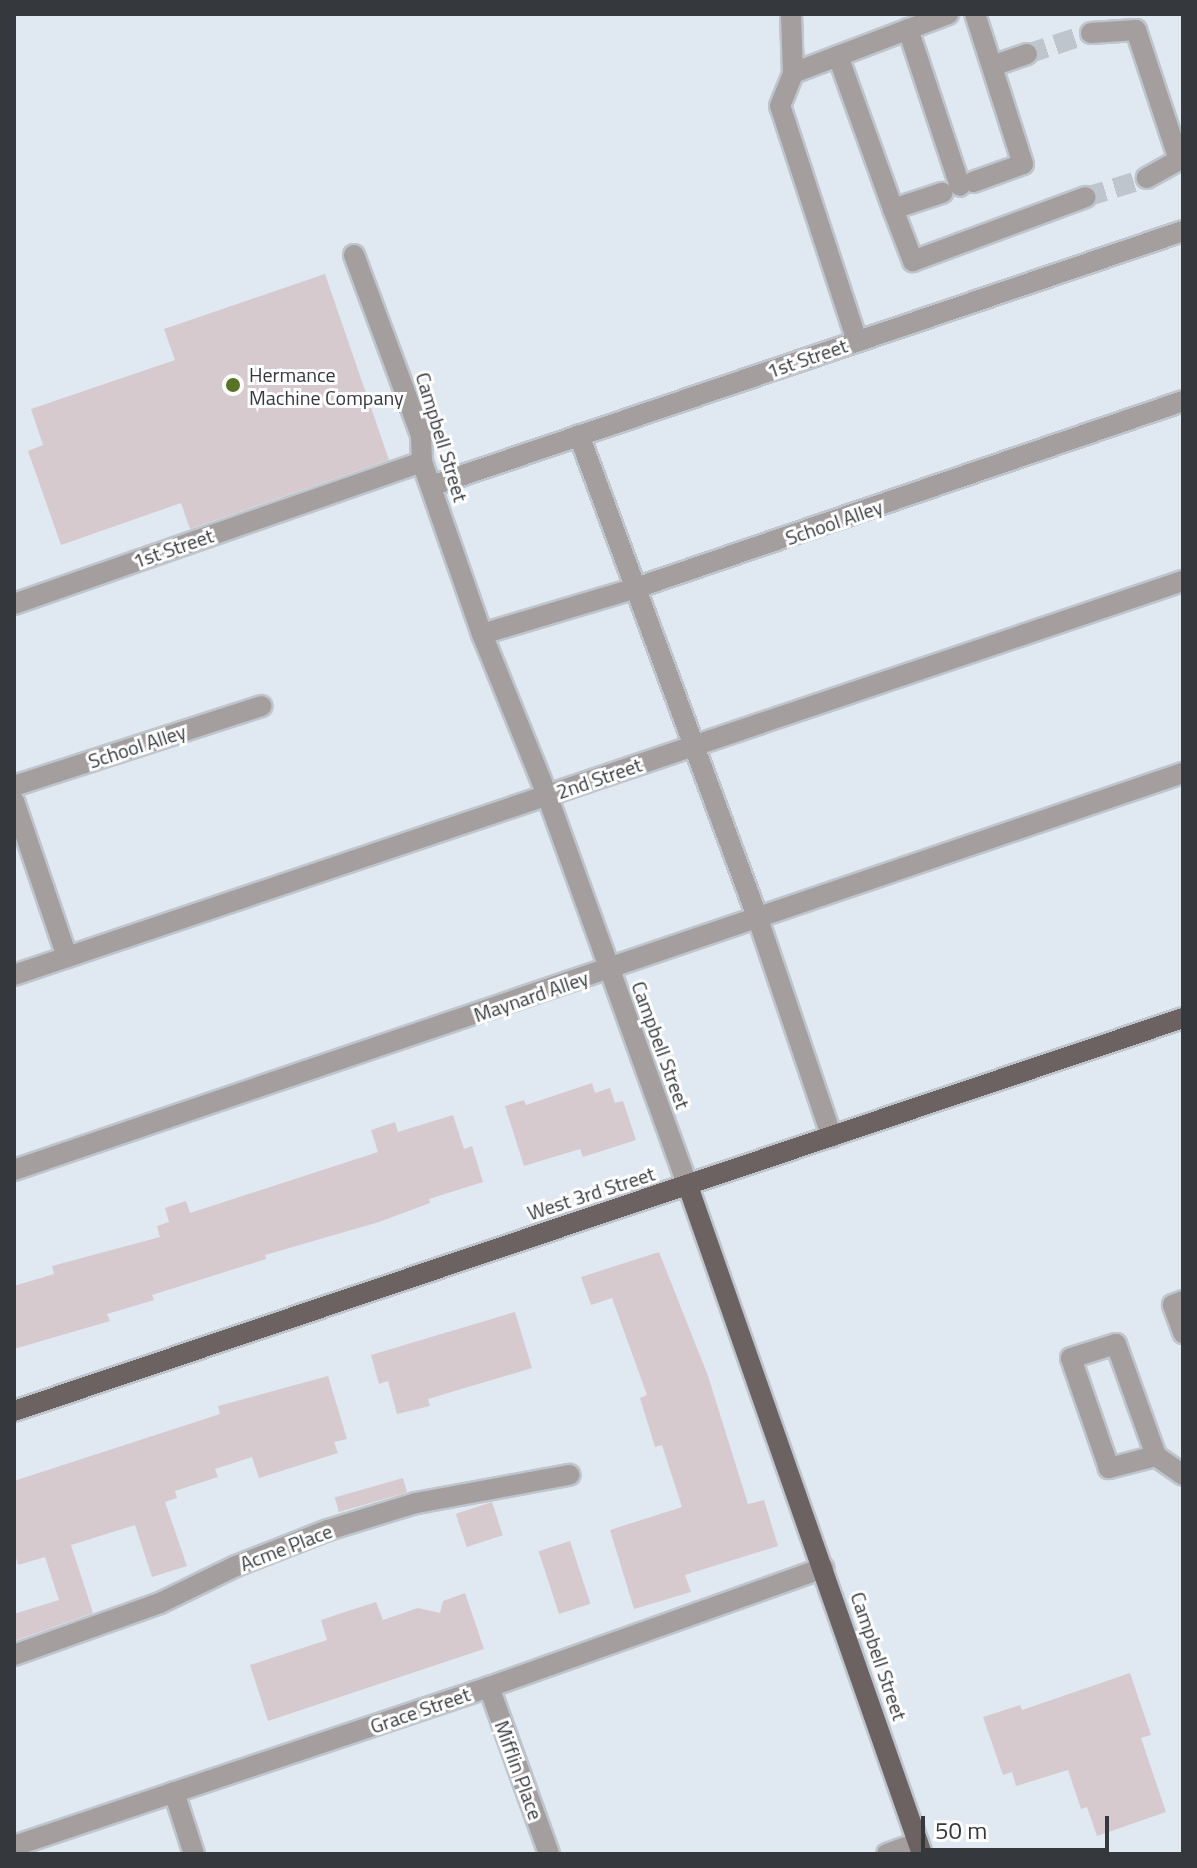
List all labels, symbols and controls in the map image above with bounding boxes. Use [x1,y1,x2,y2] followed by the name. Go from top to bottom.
[764,333,850,383] street label: 1st Street
[249,362,404,409] place label: Hermance Machine Company
[411,369,473,505] street label: Campbell Street
[224,376,242,394] marker: Hermance Machine Company
[782,494,886,550] street label: School Alley
[130,523,216,573] street label: 1st Street
[85,719,189,773] street label: School Alley
[553,752,645,804] street label: 2nd Street
[471,965,591,1027] street label: Maynard Alley
[627,978,695,1112] street label: Campbell Street
[524,1161,658,1225] street label: West 3rd Street
[236,1518,336,1576] street label: Acme Place
[846,1589,912,1723] street label: Campbell Street
[367,1682,473,1738] street label: Grace Street
[490,1717,548,1823] street label: Mifflin Place
[925,1800,1113,1850] scale bar
[935,1812,987,1848] text: 50 m

